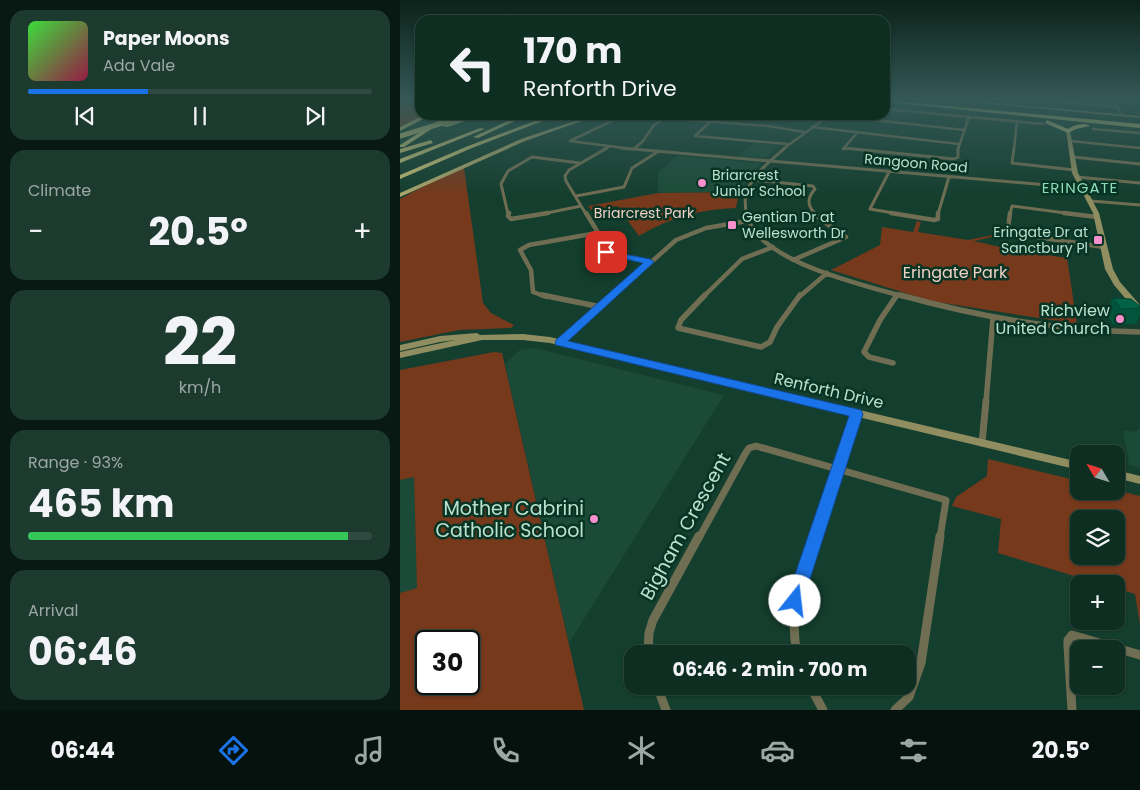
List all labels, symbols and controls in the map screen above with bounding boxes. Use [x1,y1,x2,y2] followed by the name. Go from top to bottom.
[103,25,230,52] text: Paper Moons
[523,26,622,75] text: 170 m
[440,35,505,100] icon: left
[103,54,175,77] text: Ada Vale
[523,73,677,104] text: Renforth Drive
[71,102,99,130] icon: previous
[186,102,214,130] icon: pause
[301,102,329,130] icon: next
[864,149,968,177] street label: Rangoon Road
[712,165,806,201] place label: Briarcrest Junior School
[696,177,708,189] marker: Briarcrest Junior School
[1042,177,1118,198] district label: ERINGATE
[28,179,91,202] text: Climate
[594,203,695,223] park label: Briarcrest Park
[148,205,248,258] text: 20.5°
[742,207,846,243] place label: Gentian Dr at Wellesworth Dr
[28,212,43,251] text: −
[353,212,372,251] text: +
[726,219,738,231] marker: Gentian Dr at Wellesworth Dr
[993,222,1088,258] place label: Eringate Dr at Sanctbury Pl
[585,231,627,273] pin
[1092,234,1104,246] marker: Eringate Dr at Sanctbury Pl
[592,238,620,266] icon: arrive
[903,261,1008,284] park label: Eringate Park
[163,297,237,388] text: 22
[995,299,1110,340] place label: Richview United Church
[1114,313,1126,325] marker: Richview United Church
[772,367,886,414] street label: Renforth Drive
[179,376,221,399] text: km/h
[1070,445,1125,500] north arrow
[1070,445,1125,695] map controls
[634,448,737,605] street label: Bigham Crescent
[28,451,123,474] text: Range · 93%
[28,477,174,530] text: 465 km
[435,495,584,544] place label: Mother Cabrini Catholic School
[1070,510,1125,565] button: layers
[588,513,600,525] marker: Mother Cabrini Catholic School
[768,574,820,626] position arrow
[1070,575,1125,630] button: +
[28,599,78,622] text: Arrival
[28,625,138,678] text: 06:46
[415,630,480,695] speed limit sign: 30
[1070,640,1125,695] button: −
[673,656,867,683] text: 06:46 · 2 min · 700 m
[216,733,251,768] icon: directions
[352,733,387,768] icon: music
[488,733,523,768] icon: phone
[624,733,659,768] icon: climate
[760,733,795,768] icon: car
[896,733,931,768] icon: filters
[50,735,115,766] text: 06:44
[1032,735,1089,766] text: 20.5°

